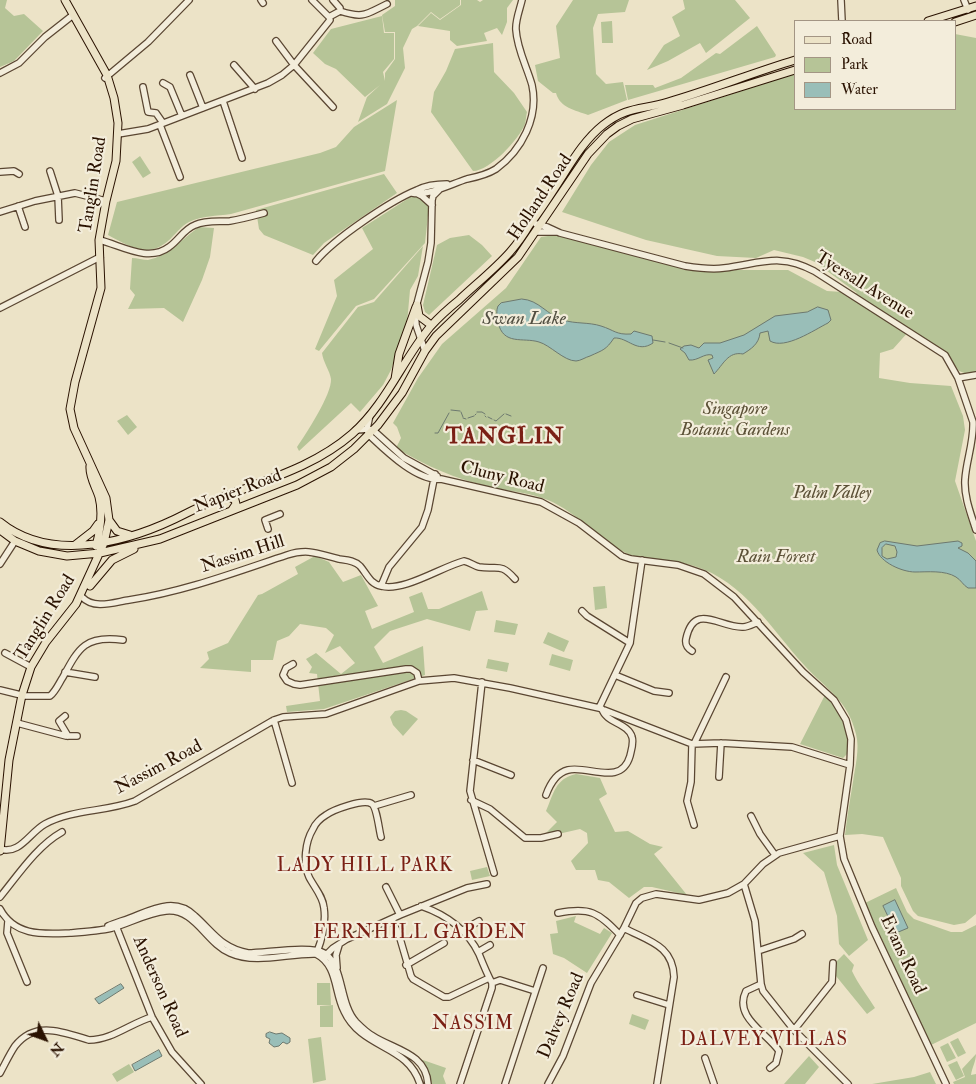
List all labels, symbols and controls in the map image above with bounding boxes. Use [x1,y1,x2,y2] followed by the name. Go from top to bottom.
[794,20,956,110] legend
[841,30,872,49] text: Road
[841,55,868,74] text: Park
[841,80,878,99] text: Water
[76,135,112,235] street label: Tanglin Road
[504,151,578,245] street label: Holland Road
[811,247,917,325] street label: Tyersall Avenue
[482,309,566,331] water label: Swan Lake
[680,399,790,442] park label: Singapore Botanic Gardens
[445,425,565,451] district label: TANGLIN
[458,457,546,499] street label: Cluny Road
[191,465,285,519] street label: Napier Road
[793,483,871,505] park label: Palm Valley
[198,531,288,579] street label: Nassim Hill
[737,547,815,569] park label: Rain Forest
[11,571,81,665] street label: Tanglin Road
[112,736,206,800] street label: Nassim Road
[275,856,455,878] district label: LADY HILL PARK
[874,912,930,998] street label: Evans Road
[311,923,529,945] district label: FERNHILL GARDEN
[127,933,191,1041] street label: Anderson Road
[534,970,590,1062] street label: Dalvey Road
[20,1014,70,1064] north arrow
[431,1014,515,1036] district label: NASSIM
[678,1030,850,1052] district label: DALVEY VILLAS
[46,1039,67,1060] text: N

